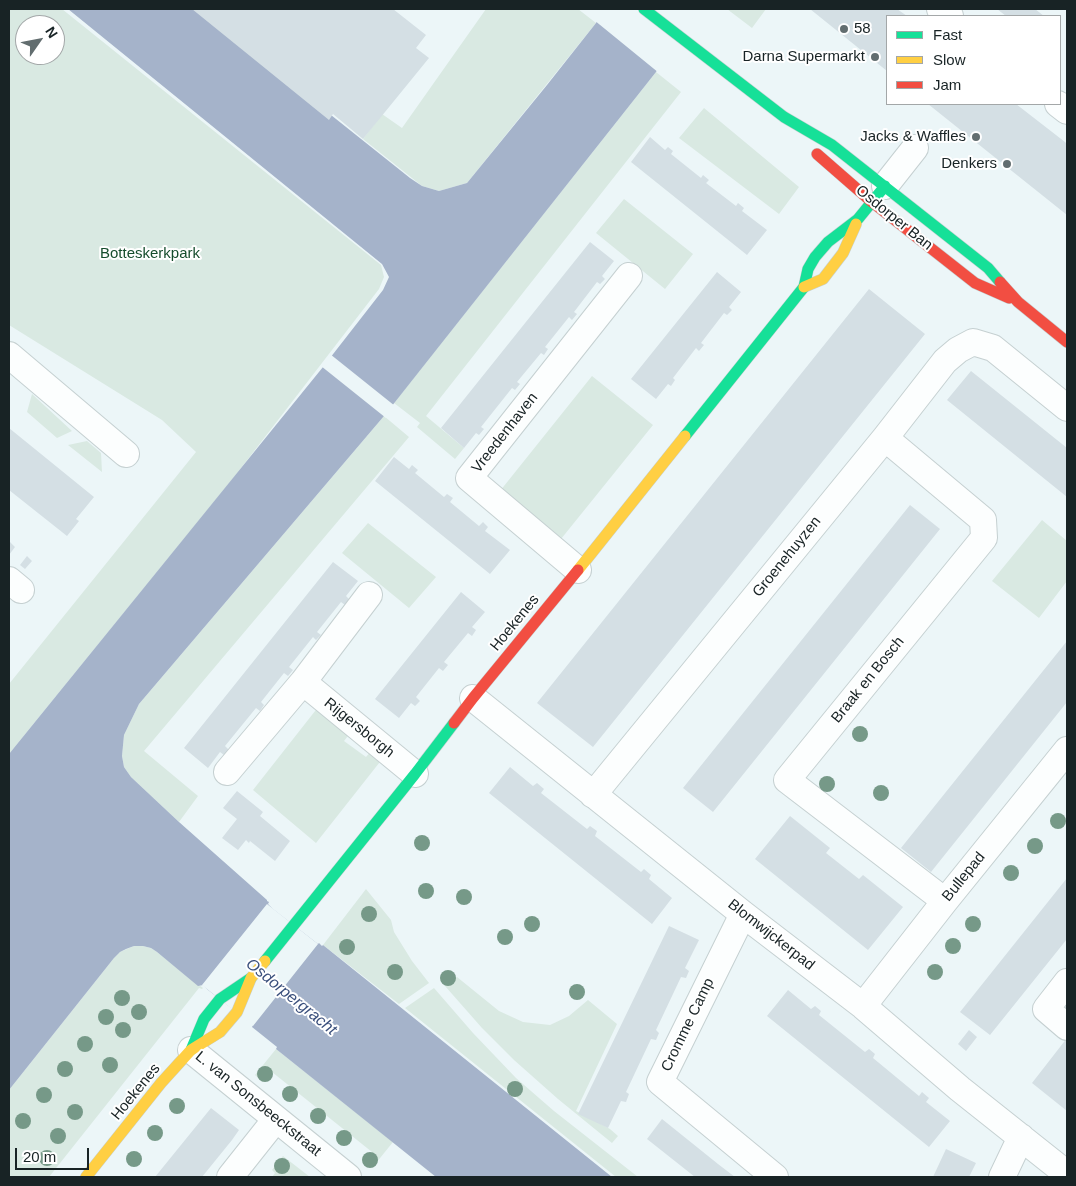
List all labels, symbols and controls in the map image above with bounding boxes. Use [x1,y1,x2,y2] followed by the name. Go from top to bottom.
[15,15,65,65] north arrow
[886,15,1061,105] legend
[854,20,871,38] place label: 58
[838,23,850,35] marker: 58
[42,24,61,41] text: N
[933,26,962,43] text: Fast
[742,48,865,66] place label: Darna Supermarkt
[869,51,881,63] marker: Darna Supermarkt
[933,51,966,68] text: Slow
[933,76,961,93] text: Jam
[860,128,966,146] place label: Jacks & Waffles
[970,131,982,143] marker: Jacks & Waffles
[941,155,997,173] place label: Denkers
[1001,158,1013,170] marker: Denkers
[852,182,936,254] street label: Osdorper Ban
[100,245,200,263] park label: Botteskerkpark
[468,389,542,477] street label: Vreedenhaven
[749,513,825,601] street label: Groenehuyzen
[487,591,543,655] street label: Hoekenes
[828,633,908,727] street label: Braak en Bosch
[320,694,398,762] street label: Rijgersborgh
[939,849,989,905] street label: Bullepad
[724,896,818,974] street label: Blomwijckerpad
[242,955,340,1039] water label: Osdorpergracht
[658,975,718,1075] street label: Cromme Camp
[191,1048,325,1160] street label: L. van Sonsbeeckstraat
[108,1060,164,1124] street label: Hoekenes
[18,1138,91,1170] scale bar
[23,1148,56,1165] text: 20 m

